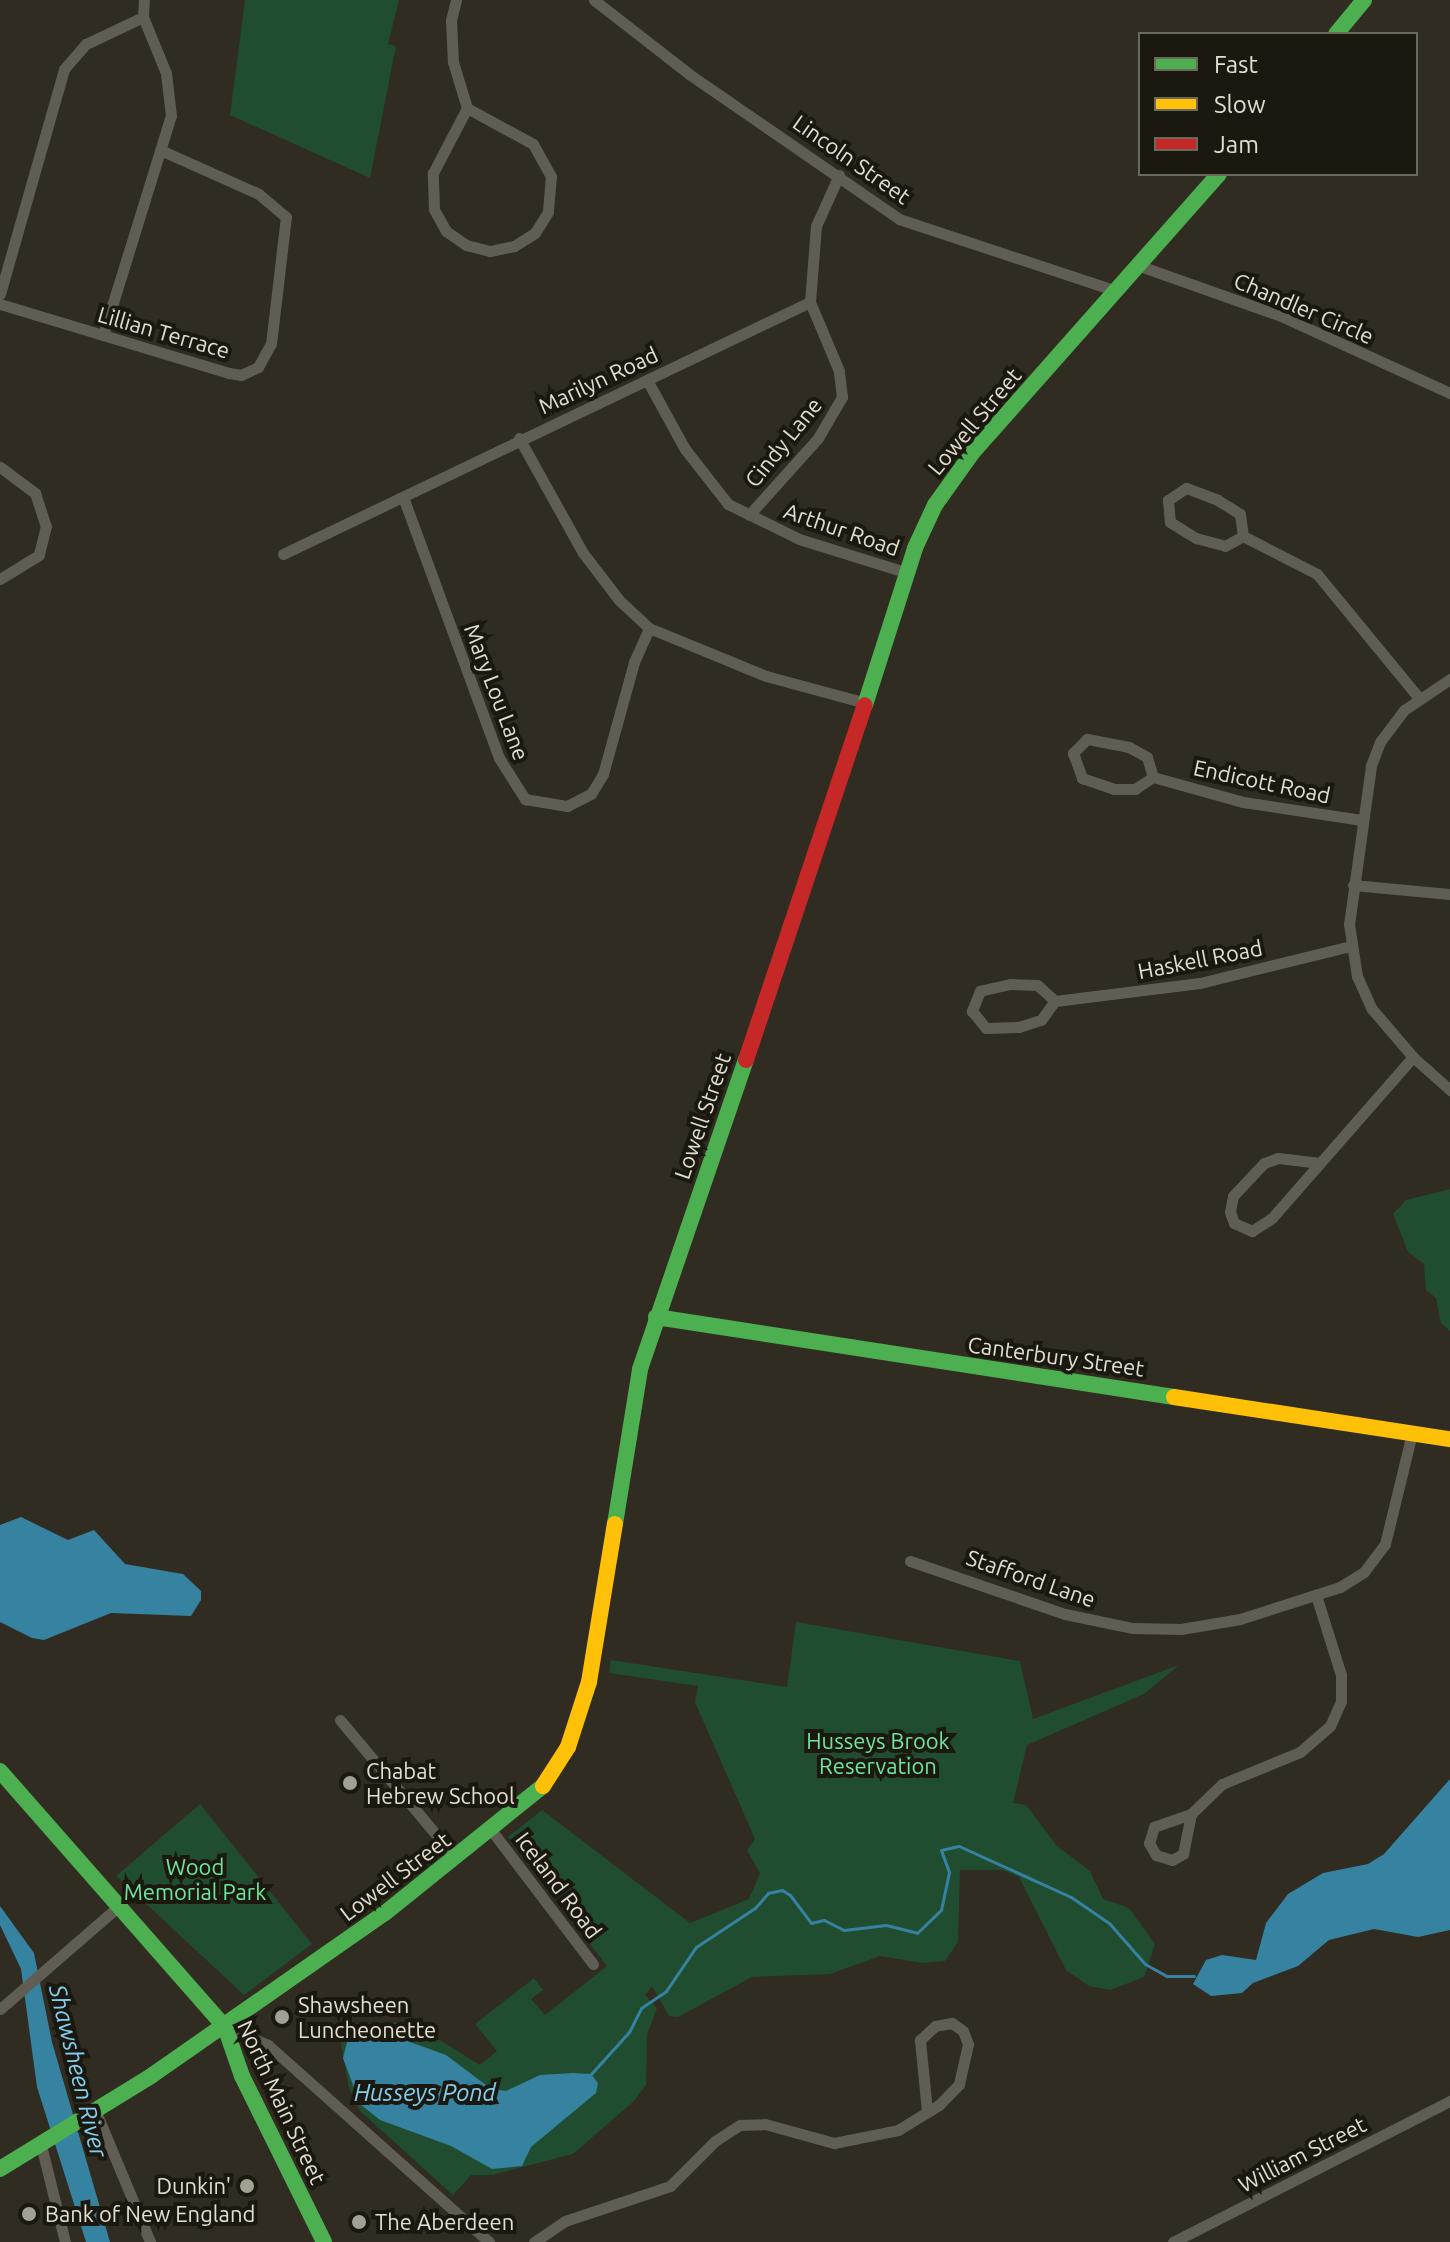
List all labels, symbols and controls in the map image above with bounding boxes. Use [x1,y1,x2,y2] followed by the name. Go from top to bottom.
[1138,32,1418,176] legend
[1214,51,1258,78] text: Fast
[1214,91,1266,118] text: Slow
[788,109,916,209] street label: Lincoln Street
[1214,131,1259,158] text: Jam
[1230,267,1378,349] street label: Chandler Circle
[95,301,233,363] street label: Lillian Terrace
[534,341,662,419] street label: Marilyn Road
[922,362,1026,480] street label: Lowell Street
[739,392,827,492] street label: Cindy Lane
[781,497,903,561] street label: Arthur Road
[459,620,535,764] street label: Mary Lou Lane
[1191,754,1333,808] street label: Endicott Road
[1135,934,1265,984] street label: Haskell Road
[668,1050,736,1182] street label: Lowell Street
[966,1331,1146,1381] street label: Canterbury Street
[963,1544,1099,1612] street label: Stafford Lane
[806,1727,950,1778] park label: Husseys Brook Reservation
[366,1757,515,1808] place label: Chabat Hebrew School
[341,1774,359,1792] marker: Chabat Hebrew School
[335,1826,455,1926] street label: Lowell Street
[510,1827,608,1943] street label: Iceland Road
[124,1853,266,1904] park label: Wood Memorial Park
[43,1982,113,2160] water label: Shawsheen River
[298,1991,436,2042] place label: Shawsheen Luncheonette
[273,2008,291,2026] marker: Shawsheen Luncheonette
[232,2016,332,2188] street label: North Main Street
[354,2079,496,2107] water label: Husseys Pond
[1234,2111,1370,2197] street label: William Street
[156,2173,231,2199] place label: Dunkin'
[238,2177,256,2195] marker: Dunkin'
[45,2201,255,2227] place label: Bank of New England
[20,2205,38,2223] marker: Bank of New England
[375,2209,514,2235] place label: The Aberdeen
[350,2213,368,2231] marker: The Aberdeen

